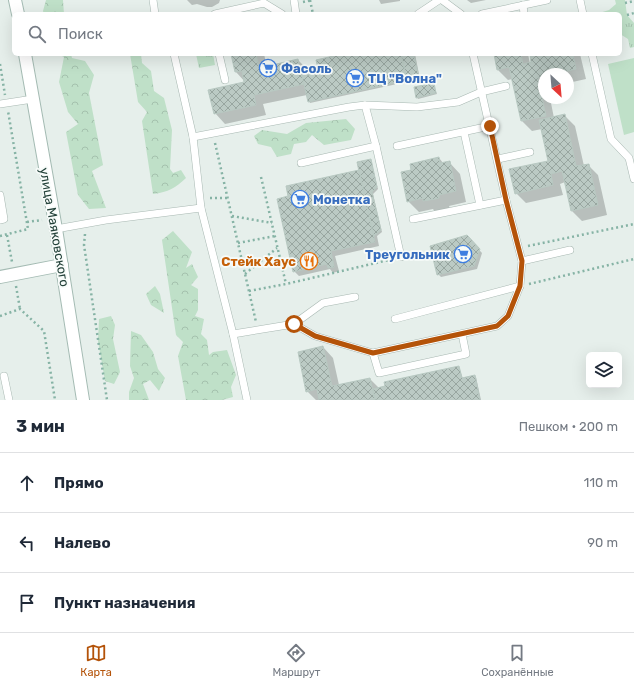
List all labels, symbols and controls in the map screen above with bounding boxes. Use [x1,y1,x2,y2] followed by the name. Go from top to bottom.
[12,12,622,56] search box
[26,23,48,45] icon: search
[58,25,103,43] text: Поиск
[258,58,278,78] supermarket icon: Фасоль
[281,61,332,76] place label: Фасоль
[345,68,365,88] supermarket icon: ТЦ "Волна"
[538,68,574,104] north arrow
[368,71,442,86] place label: ТЦ "Волна"
[481,117,499,135] route end
[37,166,72,288] street label: улица Маяковского
[290,189,310,209] supermarket icon: Монетка
[313,192,370,207] place label: Монетка
[453,244,473,264] supermarket icon: Треугольник
[365,247,450,262] place label: Треугольник
[299,251,319,271] restaurant icon: Стейк Хаус
[221,254,296,269] place label: Стейк Хаус
[285,315,303,333] route start
[586,352,622,388] map controls
[586,352,622,388] button: layers
[16,416,65,436] text: 3 мин
[519,419,618,434] text: Пешком · 200 m
[16,472,38,494] icon: ahead
[54,474,104,492] text: Прямо
[584,475,618,490] text: 110 m
[16,532,38,554] icon: left
[54,534,111,552] text: Налево
[587,535,618,550] text: 90 m
[16,592,38,614] icon: arrive
[54,594,196,612] text: Пункт назначения
[80,642,112,679] tab: Карта
[272,642,320,679] tab: Маршрут
[481,642,554,679] tab: Сохранённые

